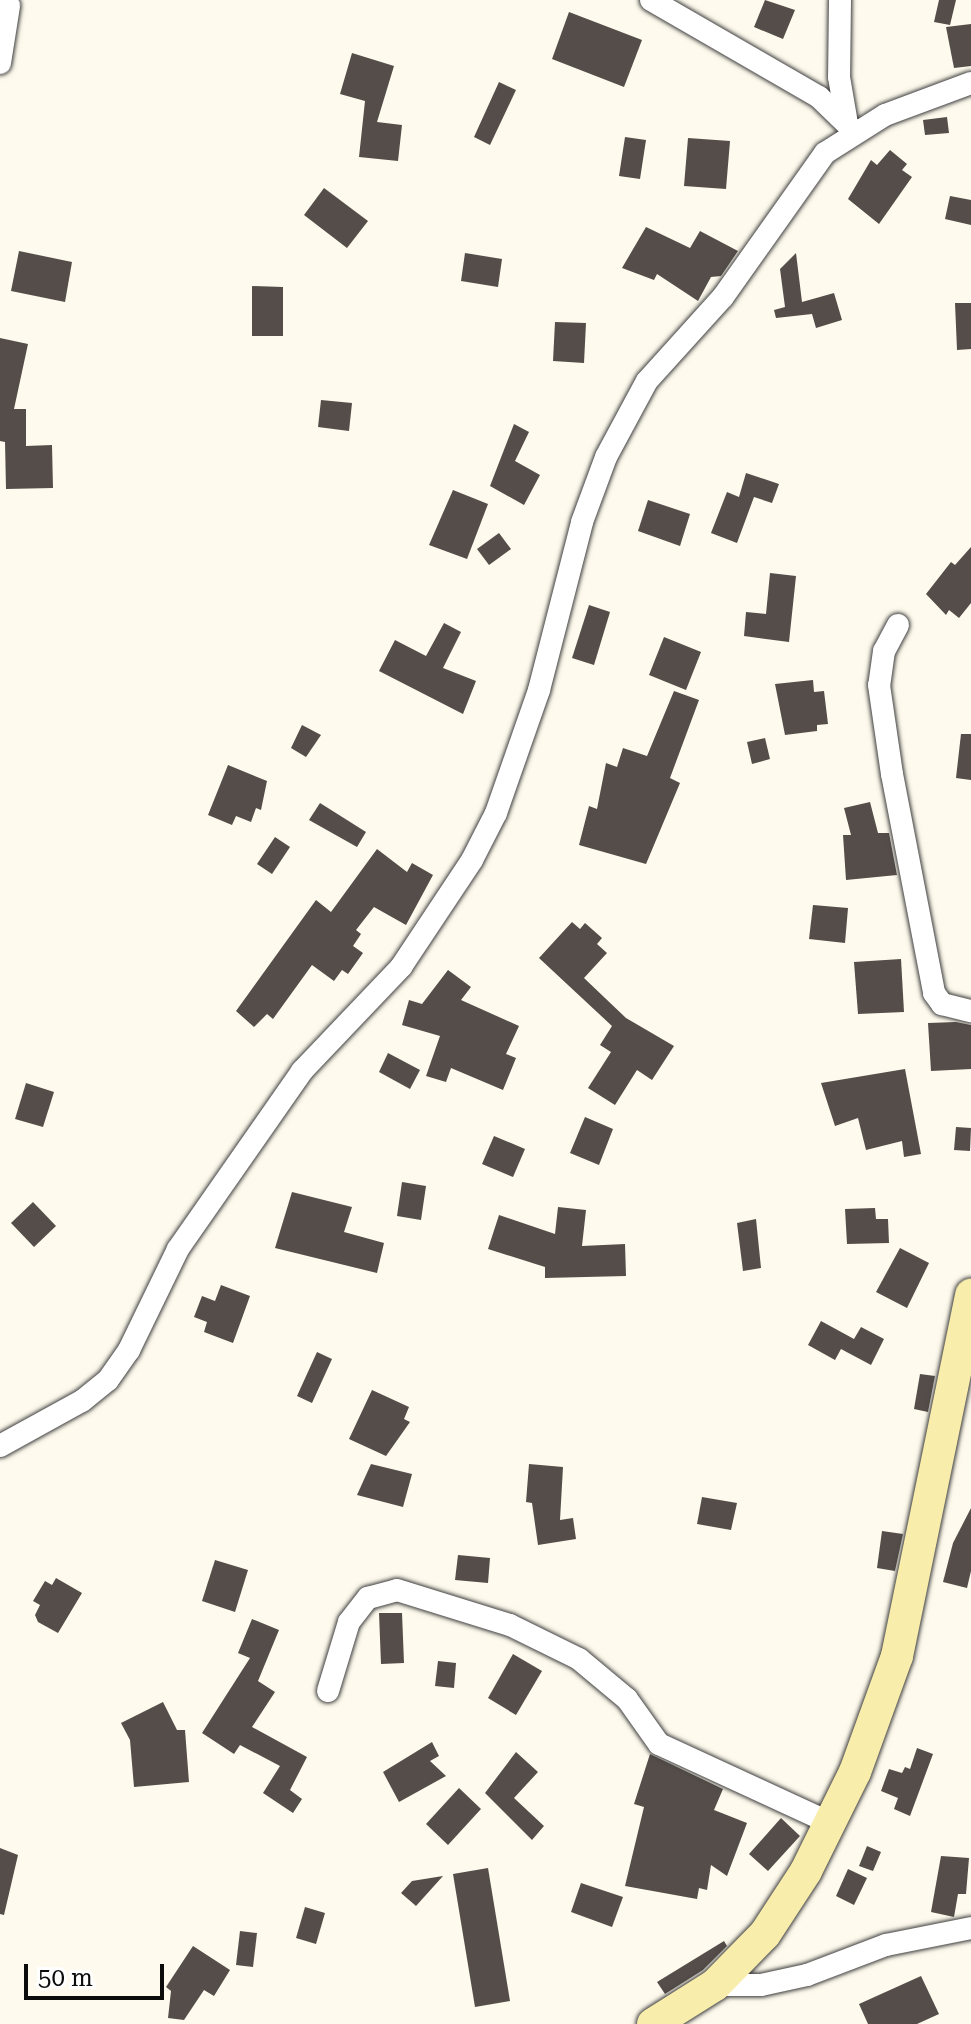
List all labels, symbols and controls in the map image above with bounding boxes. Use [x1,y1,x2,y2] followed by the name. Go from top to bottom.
[28,1948,168,1998] scale bar
[38,1964,93,1992] text: 50 m

